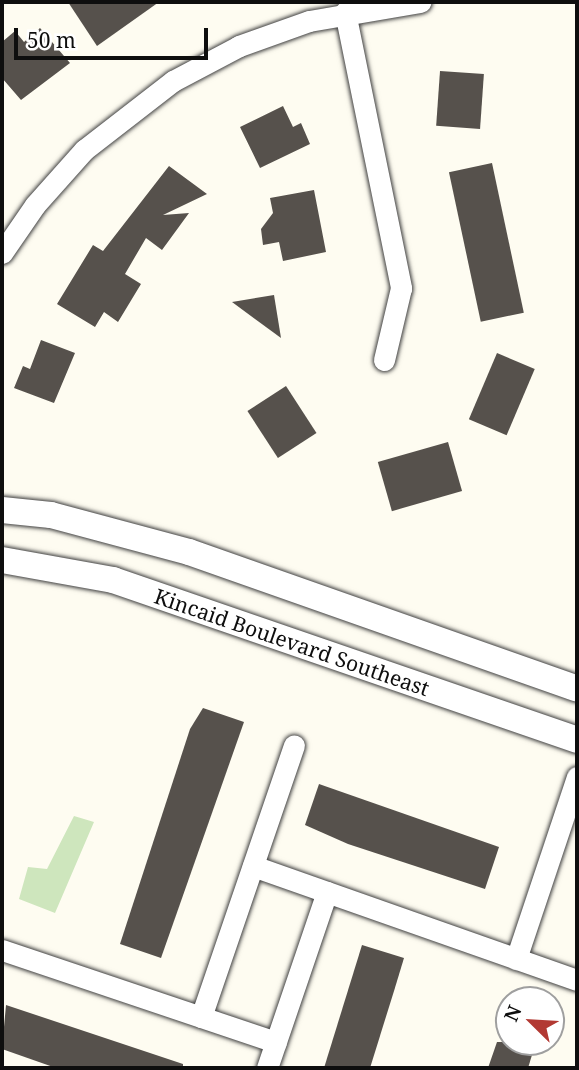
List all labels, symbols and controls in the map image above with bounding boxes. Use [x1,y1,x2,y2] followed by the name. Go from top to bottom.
[18,14,212,58] scale bar
[27,26,76,54] text: 50 m
[151,583,433,701] street label: Kincaid Boulevard Southeast
[495,986,565,1056] north arrow
[498,1001,528,1025] text: N

